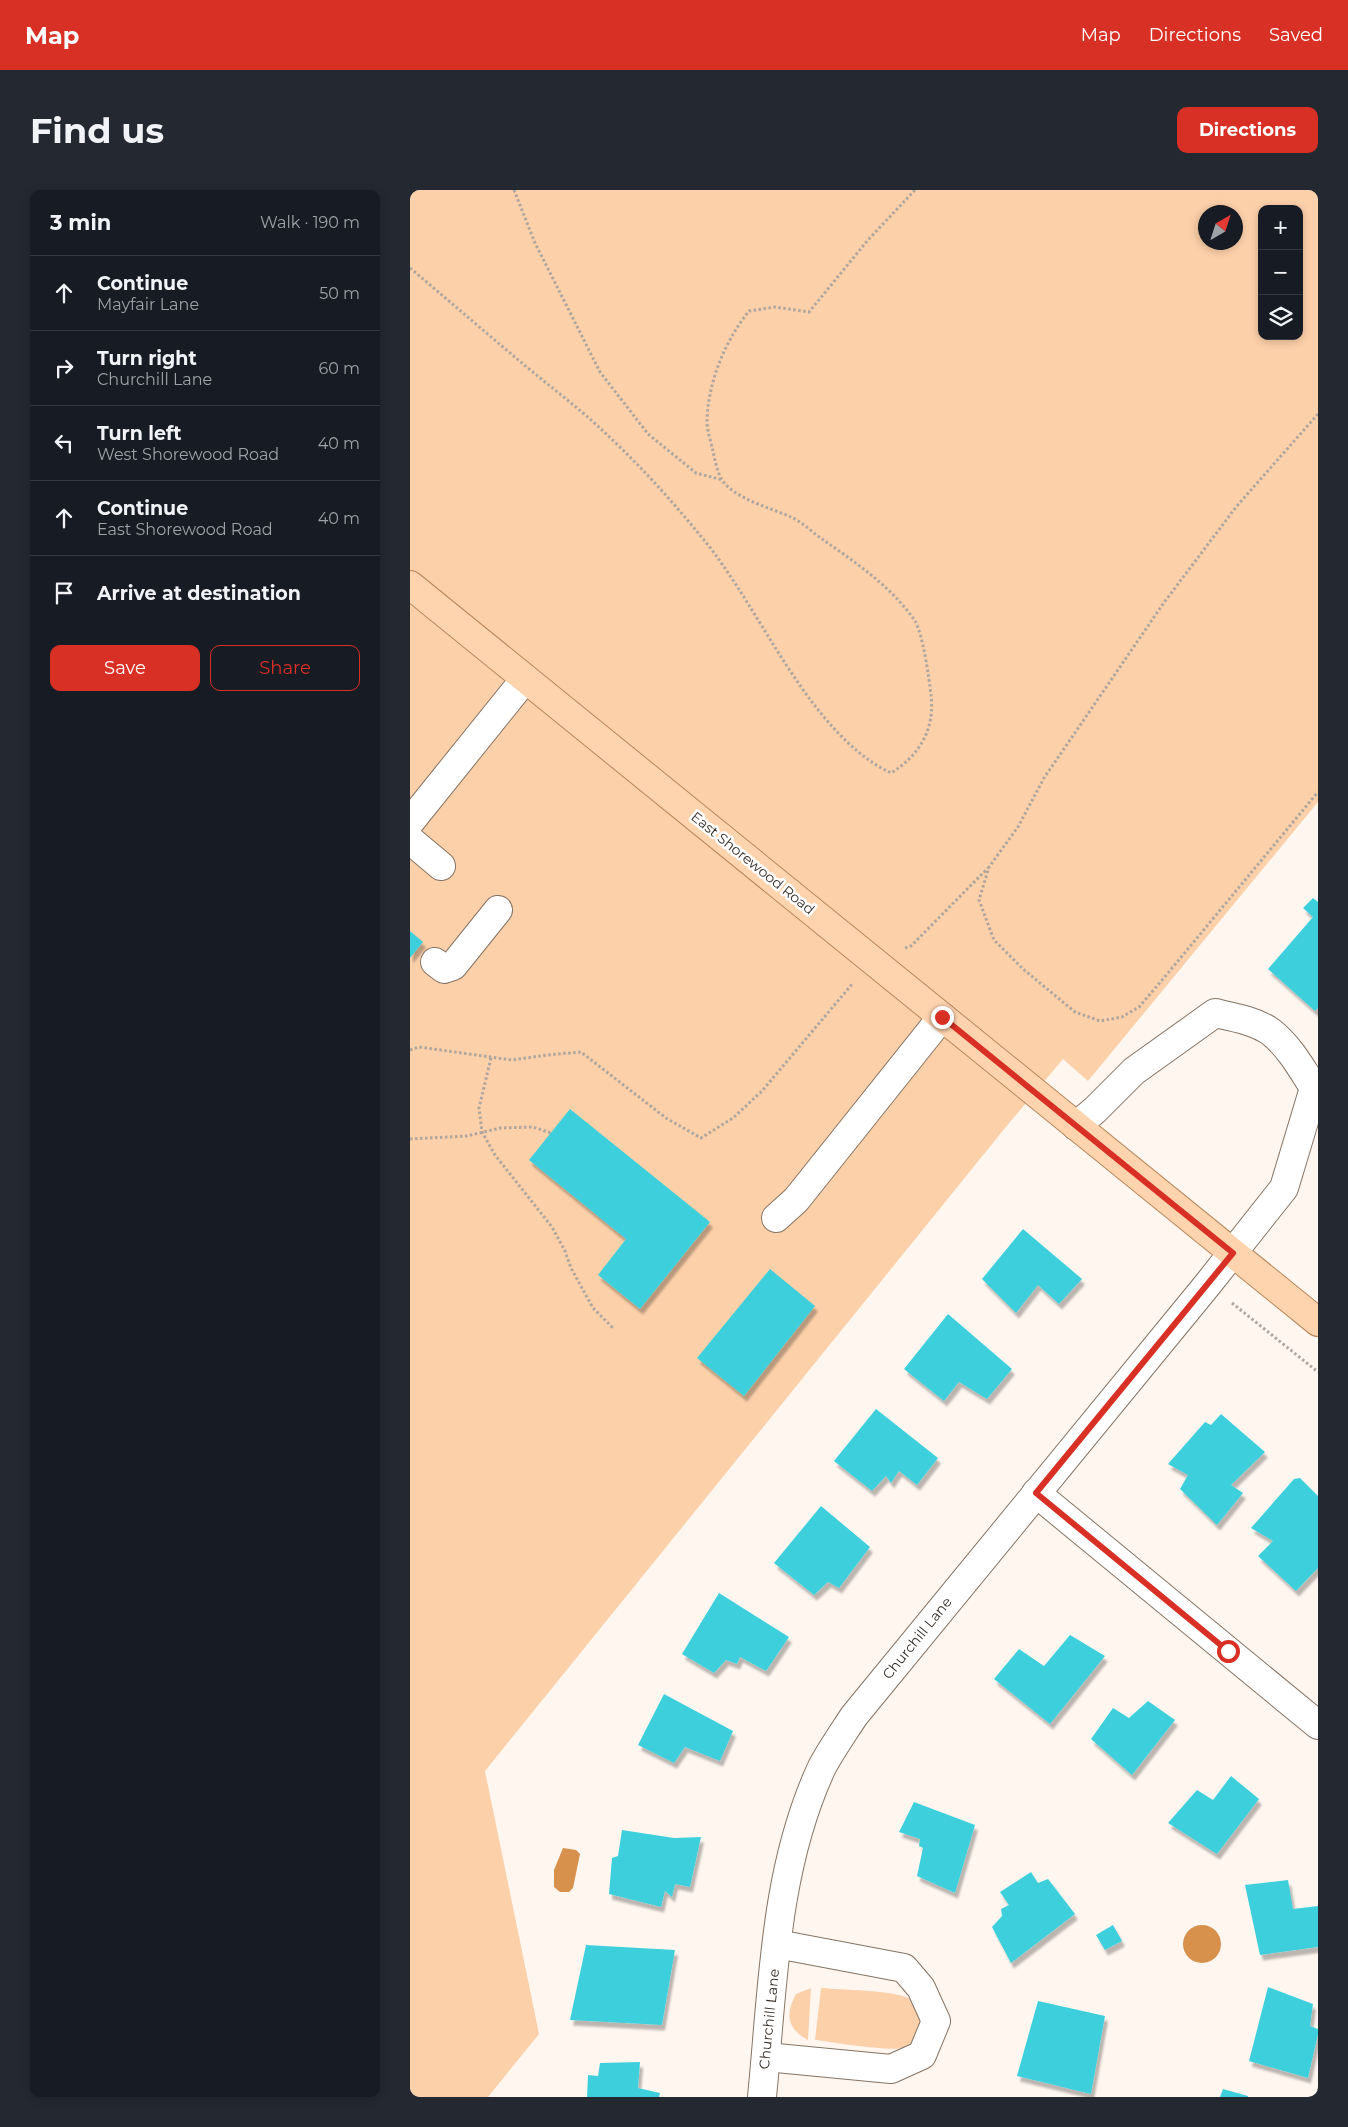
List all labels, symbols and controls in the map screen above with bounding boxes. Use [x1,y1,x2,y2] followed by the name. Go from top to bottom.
[25,21,79,50] text: Map
[1081,24,1121,46] text: Map
[1149,24,1241,46] text: Directions
[1269,24,1323,46] text: Saved
[1177,107,1318,153] button: Directions
[30,109,164,152] text: Find us
[1198,205,1243,250] north arrow
[1258,205,1303,340] map controls
[1258,205,1303,250] button: +
[50,210,111,235] text: 3 min
[260,213,360,232] text: Walk · 190 m
[1258,250,1303,295] button: −
[97,272,188,295] text: Continue
[50,279,78,307] icon: ahead
[319,284,360,303] text: 50 m
[97,295,199,314] text: Mayfair Lane
[1258,295,1303,340] button: layers
[97,347,197,370] text: Turn right
[50,354,78,382] icon: right
[318,359,360,378] text: 60 m
[97,370,212,389] text: Churchill Lane
[97,422,182,445] text: Turn left
[50,429,78,457] icon: left
[318,434,360,453] text: 40 m
[97,445,279,464] text: West Shorewood Road
[97,497,188,520] text: Continue
[50,504,78,532] icon: ahead
[318,509,360,528] text: 40 m
[97,520,273,539] text: East Shorewood Road
[50,579,78,607] icon: arrive
[97,582,301,605] text: Arrive at destination
[50,645,200,691] button: Save
[210,645,360,691] button: Share
[688,808,818,918] street label: East Shorewood Road
[931,1006,954,1029] route end
[878,1593,956,1683] street label: Churchill Lane
[1217,1640,1240,1663] route start
[755,1968,783,2070] street label: Churchill Lane

